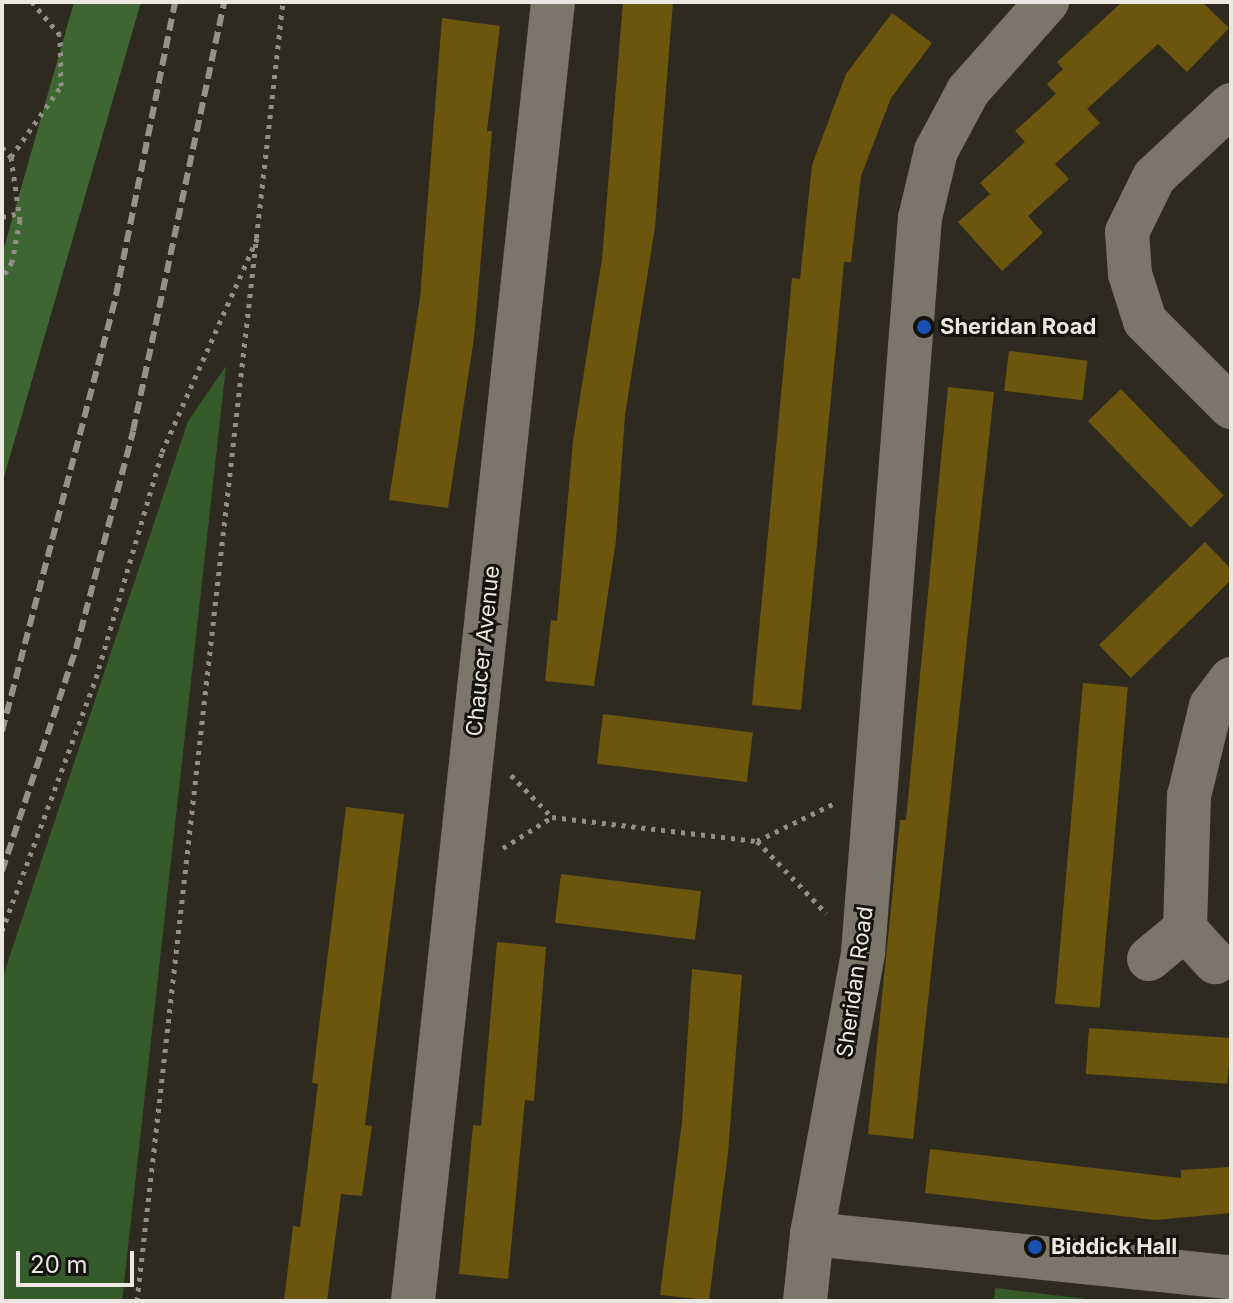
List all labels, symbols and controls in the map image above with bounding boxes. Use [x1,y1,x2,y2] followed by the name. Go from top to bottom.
[940,314,1096,340] place label: Sheridan Road
[915,318,933,336] marker: Sheridan Road
[461,564,505,738] street label: Chaucer Avenue
[831,905,879,1059] street label: Sheridan Road
[1051,1234,1177,1260] place label: Biddick Hall
[20,1235,138,1285] scale bar
[1026,1238,1044,1256] marker: Biddick Hall
[30,1250,88,1279] text: 20 m

